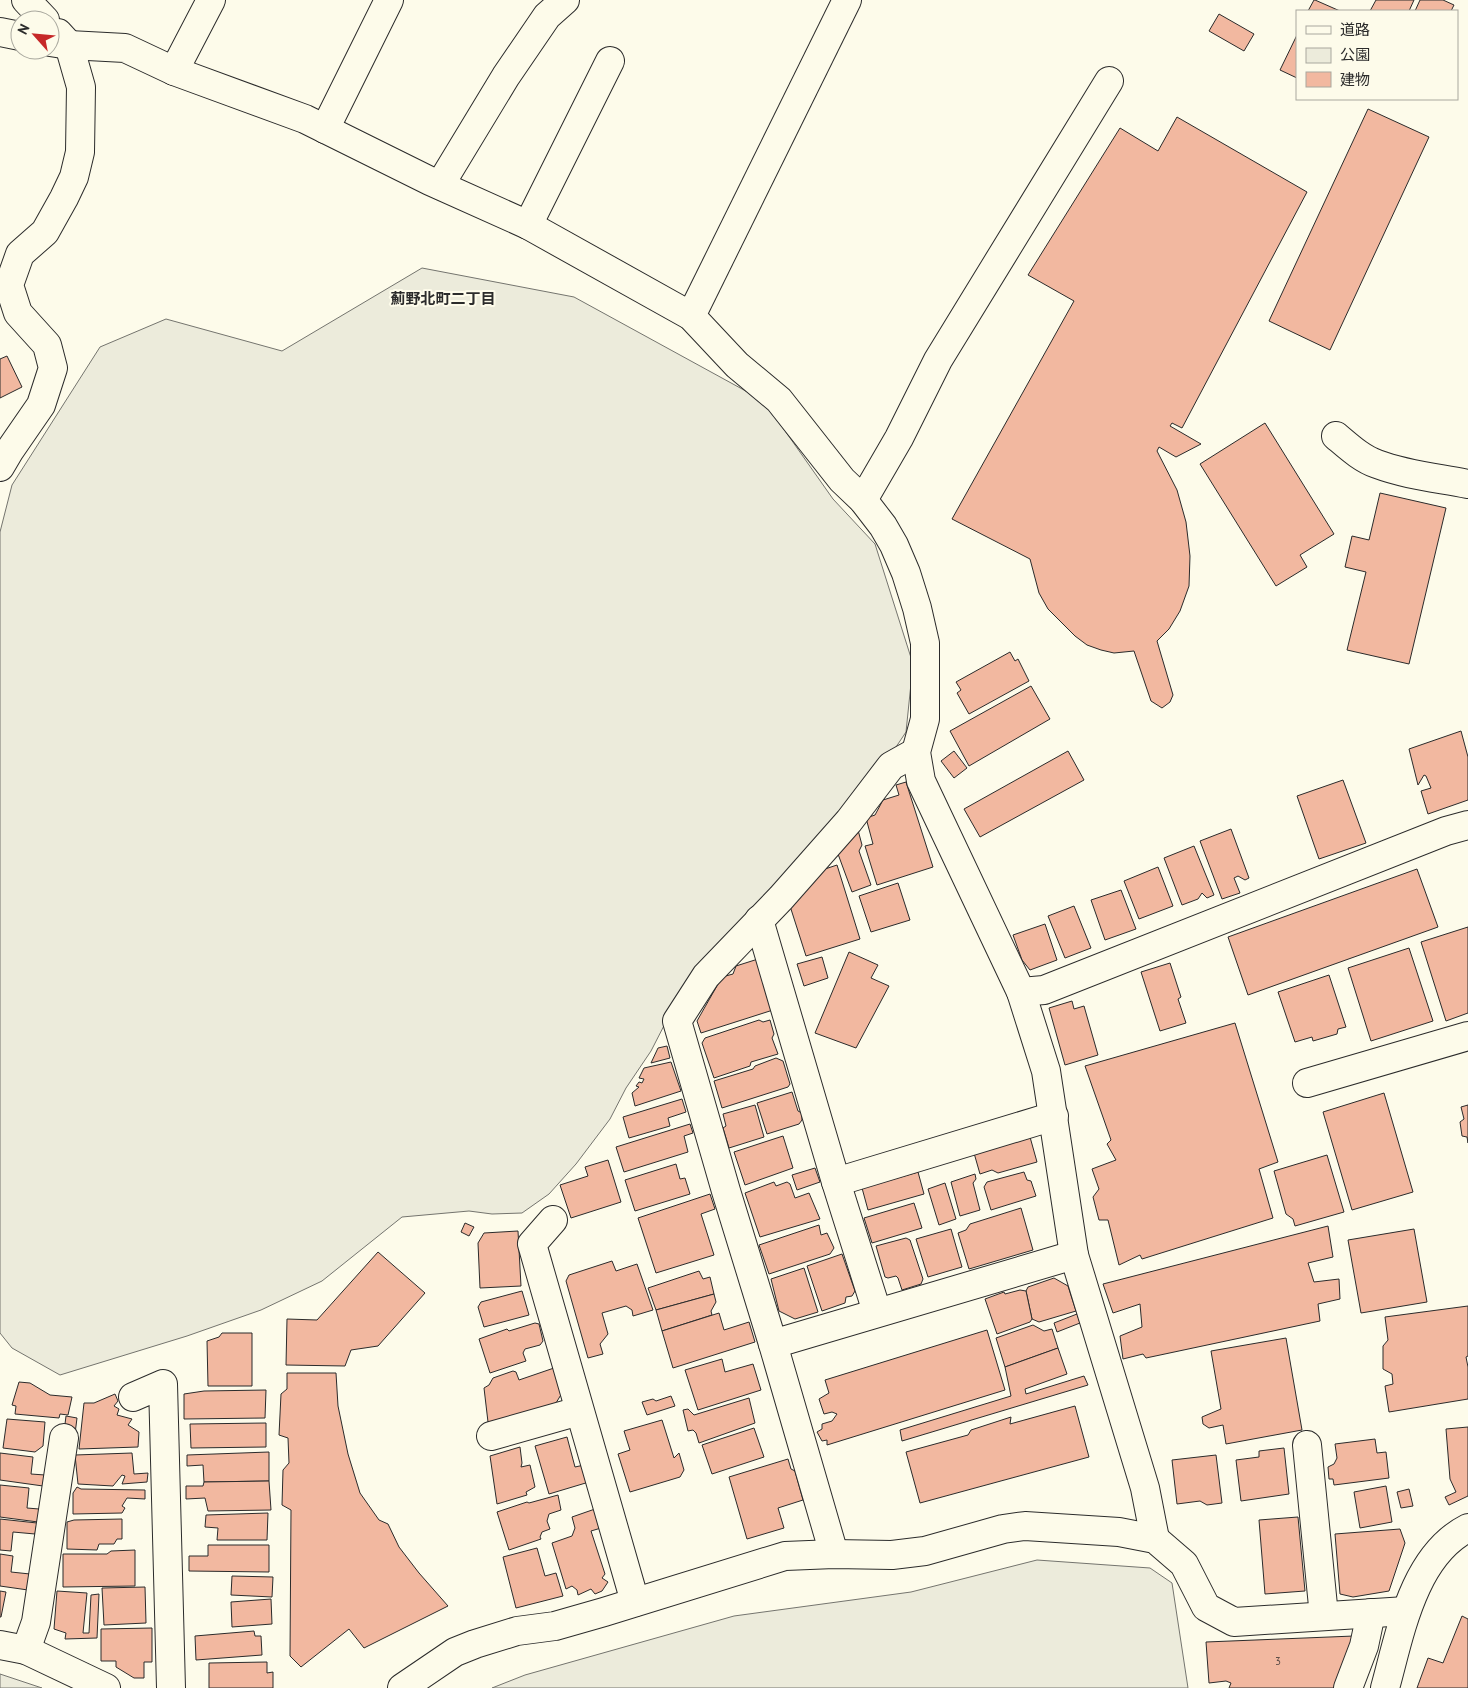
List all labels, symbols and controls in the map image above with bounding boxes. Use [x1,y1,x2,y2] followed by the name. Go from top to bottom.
[10,10,60,60] north arrow
[1296,10,1458,100] legend
[1340,20,1370,39] text: 道路
[13,21,34,37] text: N
[1340,45,1370,64] text: 公園
[1340,70,1370,89] text: 建物
[390,289,496,308] district label: 薊野北町二丁目
[1275,1654,1281,1668] house number: 3

